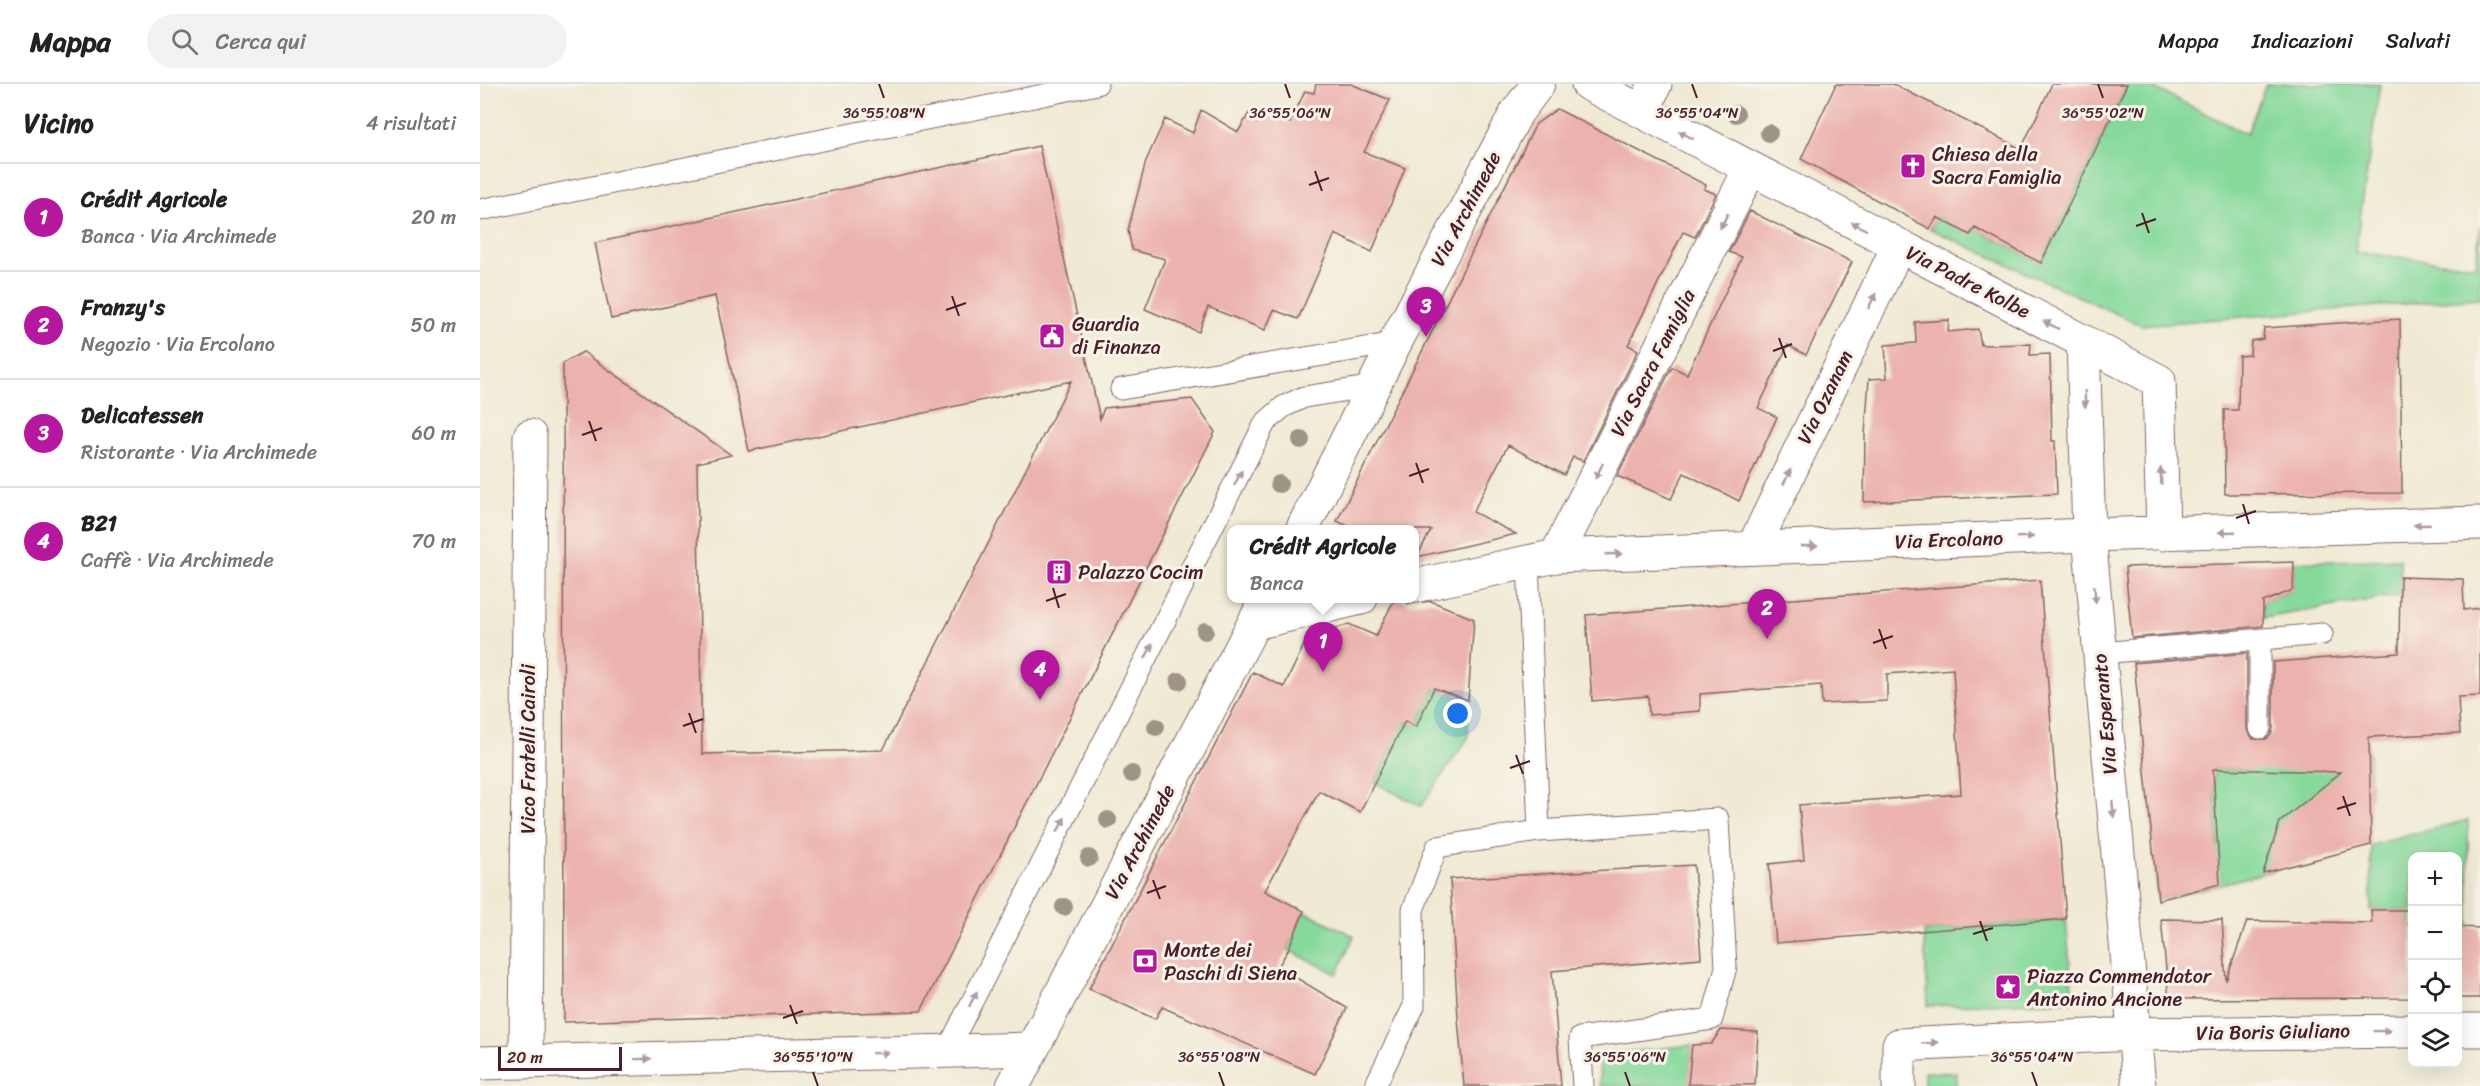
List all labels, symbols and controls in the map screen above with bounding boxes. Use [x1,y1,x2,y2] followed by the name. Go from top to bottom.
[147,14,567,68] search box
[30,17,111,66] text: Mappa
[216,22,306,61] text: Cerca qui
[2158,22,2219,60] text: Mappa
[2252,22,2353,60] text: Indicazioni
[2386,22,2450,60] text: Salvati
[168,25,201,58] icon: search
[24,100,94,146] text: Vicino
[843,100,926,126] text: 36°55'08"N
[1249,100,1331,126] text: 36°55'06"N
[1656,100,1739,126] text: 36°55'04"N
[2062,100,2145,126] text: 36°55'02"N
[366,106,456,141] text: 4 risultati
[1678,130,1695,140] one-way arrow
[1932,137,2061,195] place label: Chiesa della Sacra Famiglia
[1421,145,1511,273] street label: Via Archimede
[1898,151,1928,181] church icon: Chiesa della Sacra Famiglia
[81,180,227,219] text: Crédit Agricole
[39,200,48,235] text: 1
[411,200,456,235] text: 20 m
[1719,213,1728,230] one-way arrow
[81,219,277,254] text: Banca · Via Archimede
[1850,221,1867,231] one-way arrow
[1899,236,2037,329] street label: Via Padre Kolbe
[1601,282,1706,443] street label: Via Sacra Famiglia
[81,288,165,327] text: Franzy's
[1406,288,1446,337] pin: 3
[1867,293,1876,310] one-way arrow
[1072,307,1161,365] place label: Guardia di Finanza
[38,308,49,343] text: 2
[411,308,456,343] text: 50 m
[2042,320,2059,330] one-way arrow
[1037,321,1067,351] public building icon: Guardia di Finanza
[81,327,275,362] text: Negozio · Via Ercolano
[1787,344,1863,450] street label: Via Ozanam
[2080,390,2089,409] one-way arrow
[81,396,204,435] text: Delicatessen
[38,416,49,451] text: 3
[411,416,456,451] text: 60 m
[81,435,317,470] text: Ristorante · Via Archimede
[1594,462,1603,479] one-way arrow
[2157,466,2166,485] one-way arrow
[1783,468,1792,485] one-way arrow
[1233,469,1242,486] one-way arrow
[81,504,117,543] text: B21
[2412,520,2431,530] one-way arrow
[1894,521,2004,559] street label: Via Ercolano
[37,524,50,559] text: 4
[411,524,456,559] text: 70 m
[1227,525,1419,603] popup
[1250,527,1396,566] text: Crédit Agricole
[2217,527,2236,536] one-way arrow
[2015,533,2034,542] one-way arrow
[1800,542,1819,551] one-way arrow
[81,543,274,578] text: Caffè · Via Archimede
[1605,549,1624,559] one-way arrow
[1078,555,1204,590] place label: Palazzo Cocim
[1044,557,1074,587] building icon: Palazzo Cocim
[1250,566,1303,601] text: Banca
[2090,585,2099,604] one-way arrow
[1748,590,1786,639] pin: 2
[1304,622,1342,672] pin: 1
[1145,643,1154,660] one-way arrow
[1020,650,1060,700] pin: 4
[2082,652,2128,776] street label: Via Esperanto
[511,664,546,834] street label: Vico Fratelli Cairoli
[1443,699,1472,728] your location
[1095,778,1185,906] street label: Via Archimede
[2108,800,2118,819] one-way arrow
[1057,817,1066,834] one-way arrow
[2408,852,2462,1068] map controls
[2408,852,2462,906] button: +
[2408,906,2462,960] button: −
[1164,933,1297,991] place label: Monte dei Paschi di Siena
[1130,946,1160,976] bank icon: Monte dei Paschi di Siena
[2026,959,2213,1017] place label: Piazza Commendator Antonino Ancione
[2408,960,2462,1014] button: locate
[1993,972,2023,1002] place icon: Piazza Commendator Antonino Ancione
[968,991,978,1008] one-way arrow
[2196,1013,2350,1051] street label: Via Boris Giuliano
[2408,1014,2462,1068] button: layers
[2372,1026,2391,1036] one-way arrow
[1920,1039,1939,1048] one-way arrow
[507,1043,543,1072] text: 20 m
[498,1044,622,1072] scale bar
[773,1044,853,1070] text: 36°55'10"N
[1178,1044,1261,1070] text: 36°55'08"N
[1584,1044,1666,1070] text: 36°55'06"N
[1991,1044,2074,1070] text: 36°55'04"N
[871,1048,890,1058] one-way arrow
[634,1055,653,1064] one-way arrow

